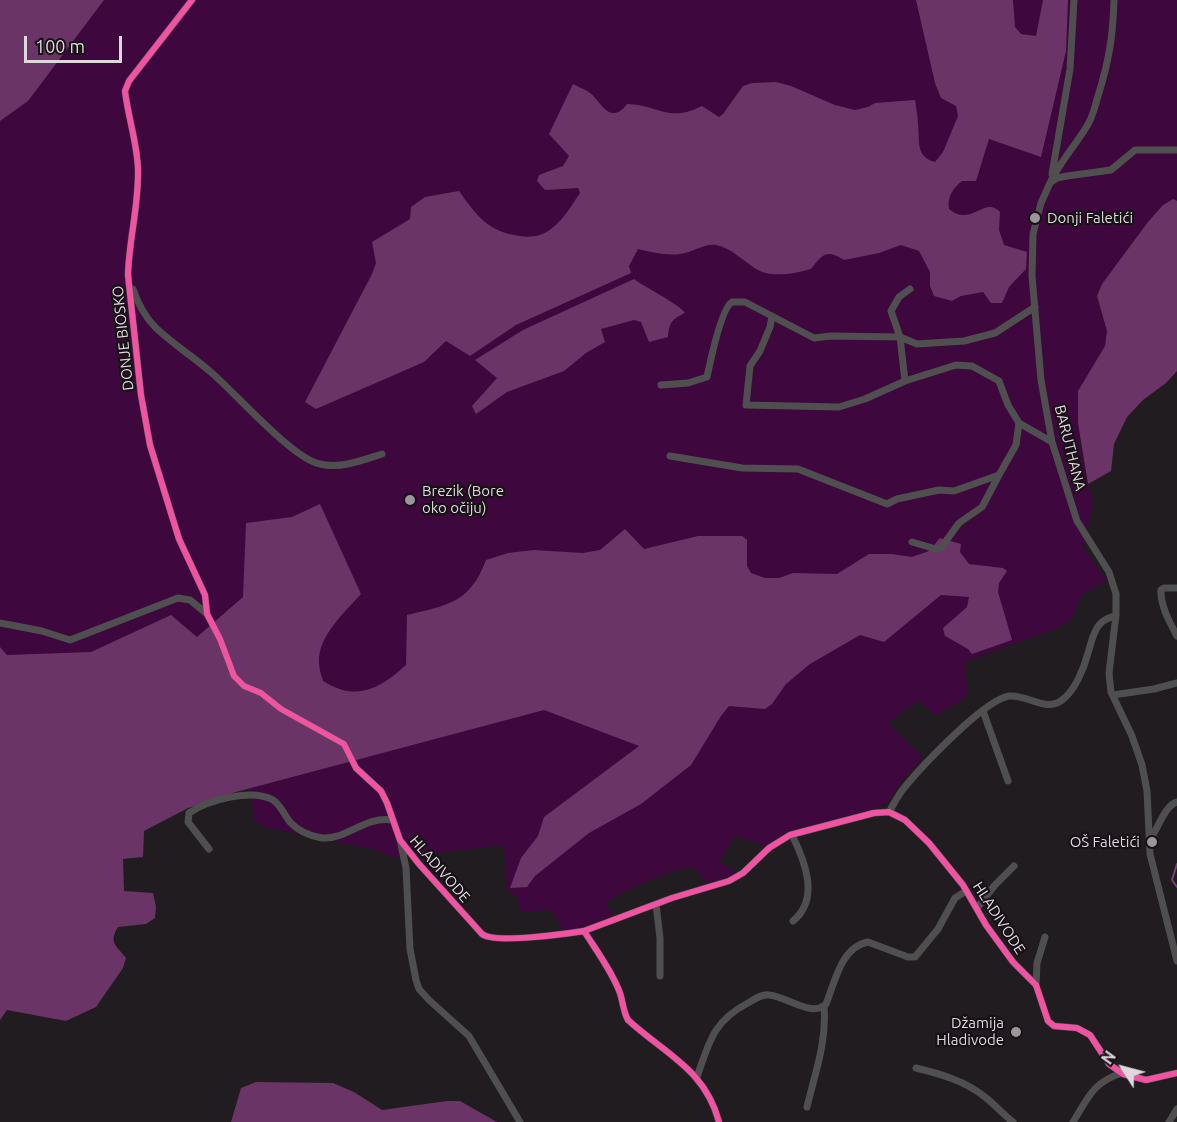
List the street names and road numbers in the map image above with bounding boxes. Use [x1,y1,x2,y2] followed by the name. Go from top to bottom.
[109,285,137,391] street label: DONJE BIOSKO
[1051,403,1089,493] street label: BARUTHANA
[406,832,474,906] street label: HLADIVODE
[969,878,1029,958] street label: HLADIVODE

